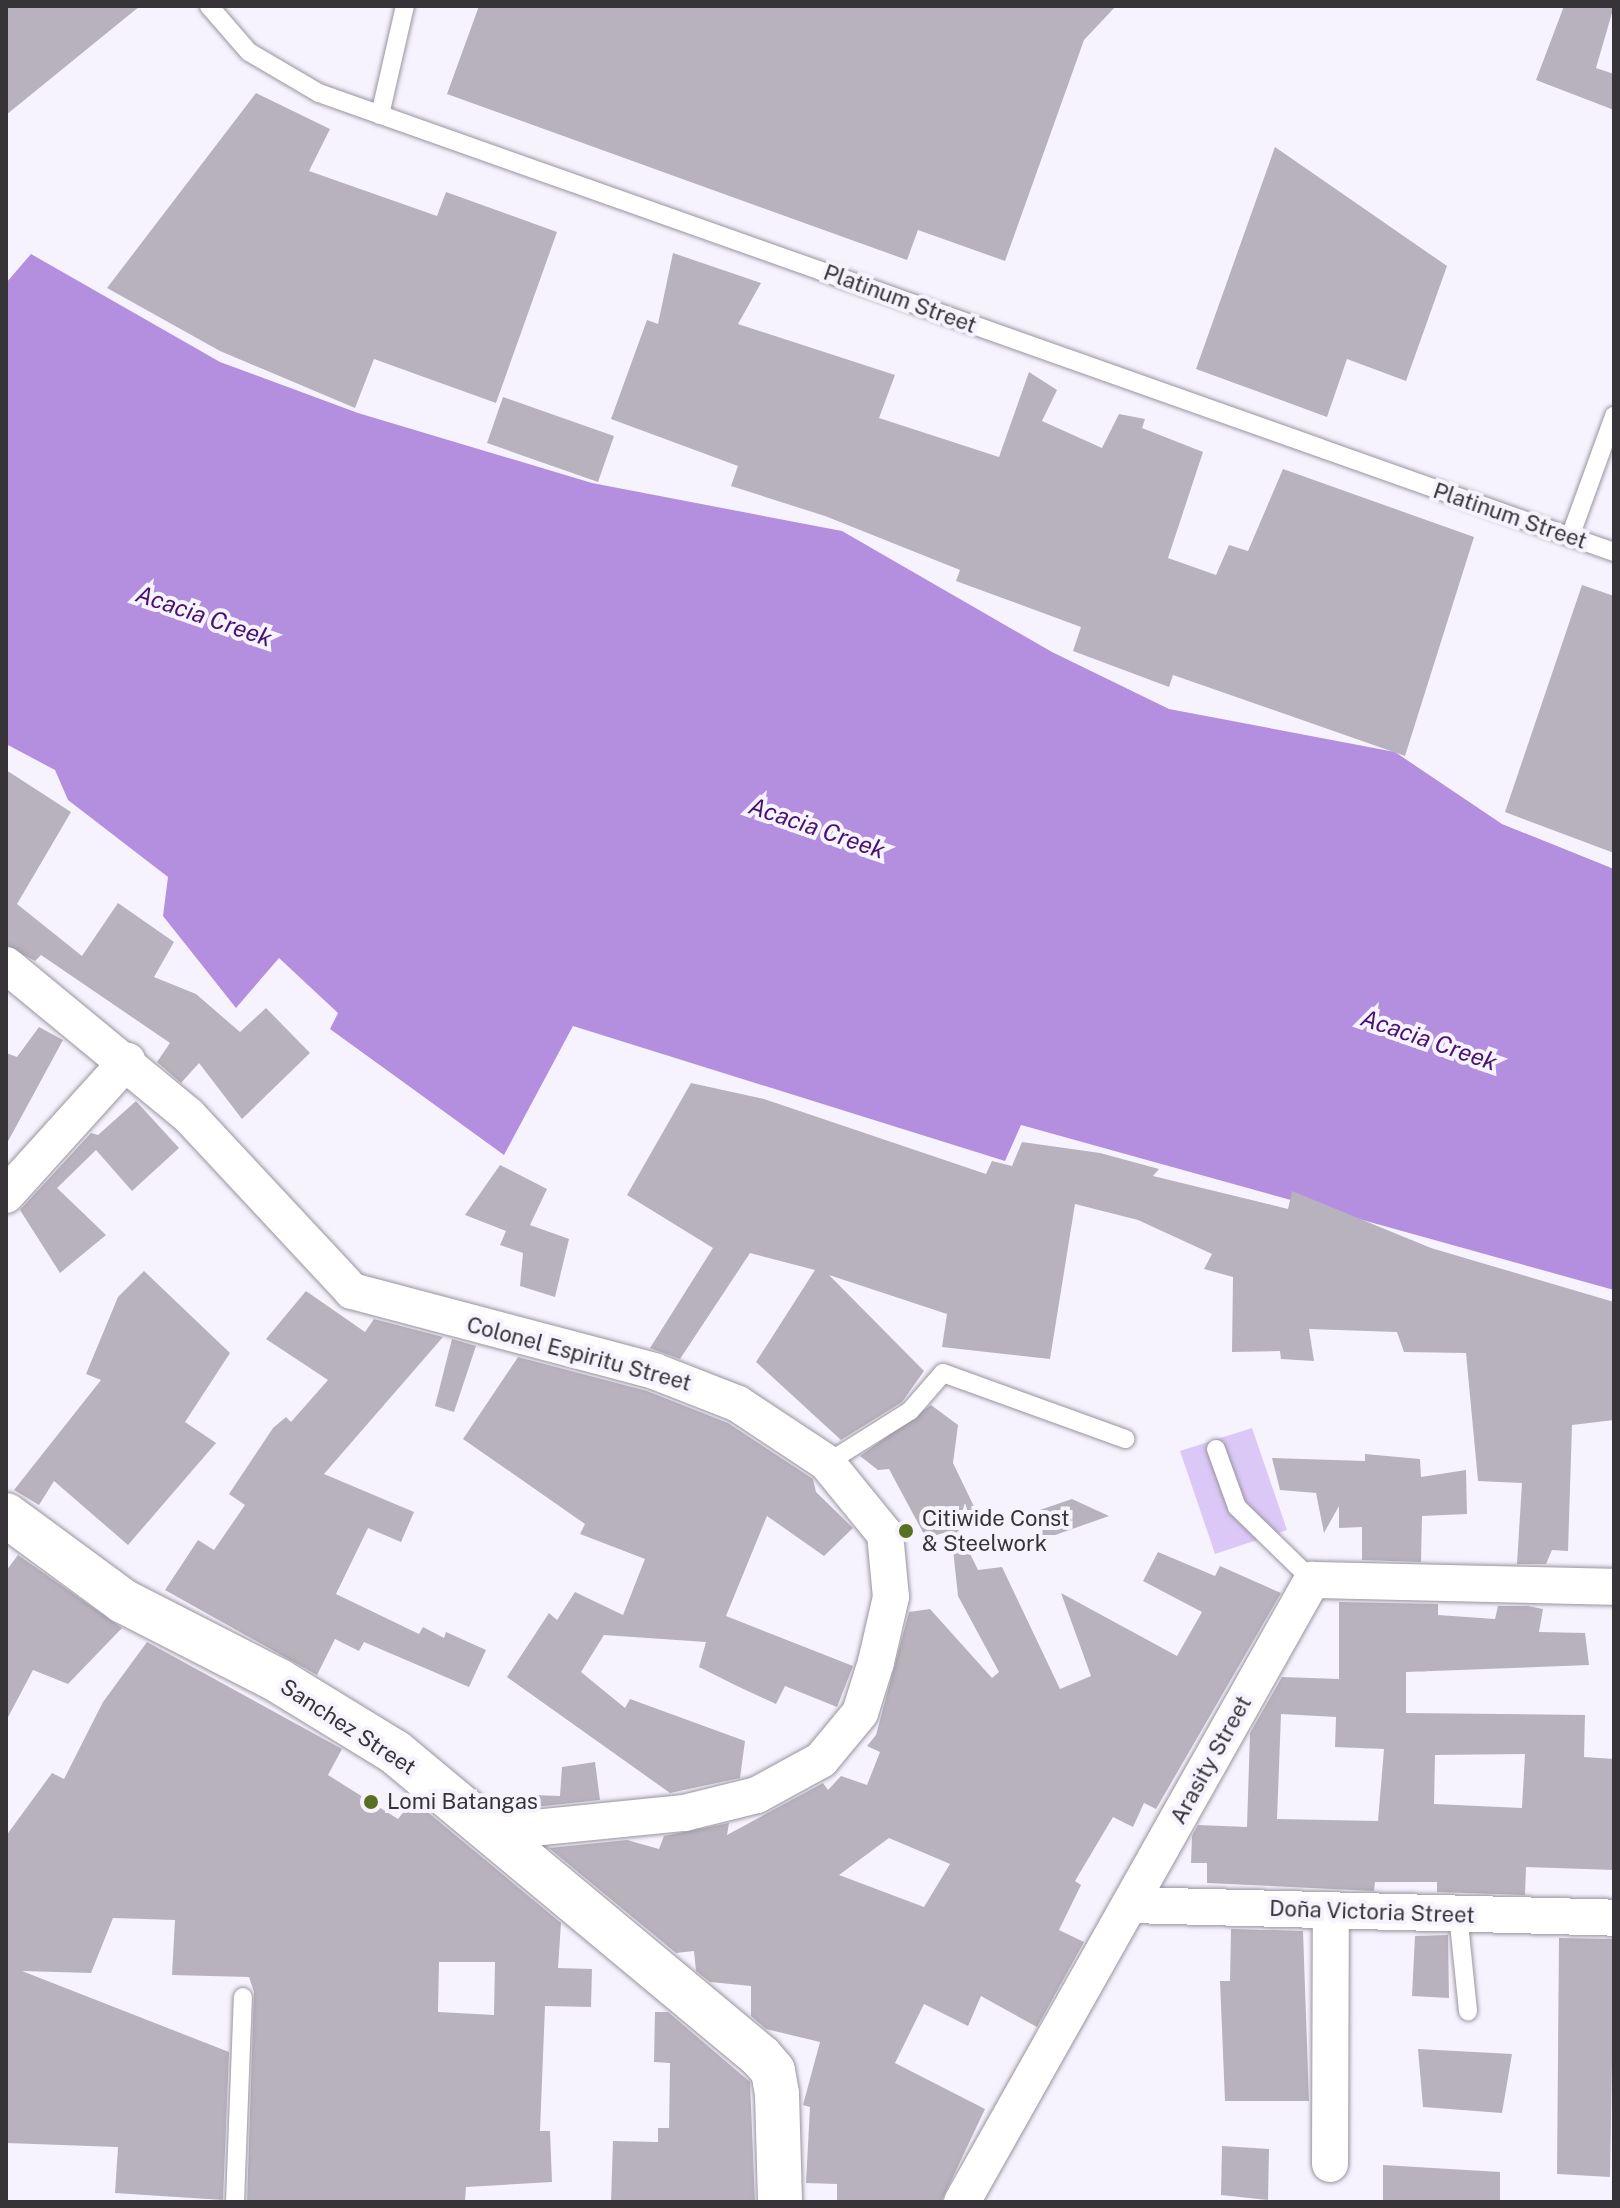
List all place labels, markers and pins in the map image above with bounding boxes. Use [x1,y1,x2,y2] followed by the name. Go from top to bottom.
[922,1505,1070,1556] place label: Citiwide Const & Steelwork
[897,1522,915,1540] marker: Citiwide Const & Steelwork
[387,1789,538,1815] place label: Lomi Batangas
[362,1793,380,1811] marker: Lomi Batangas

